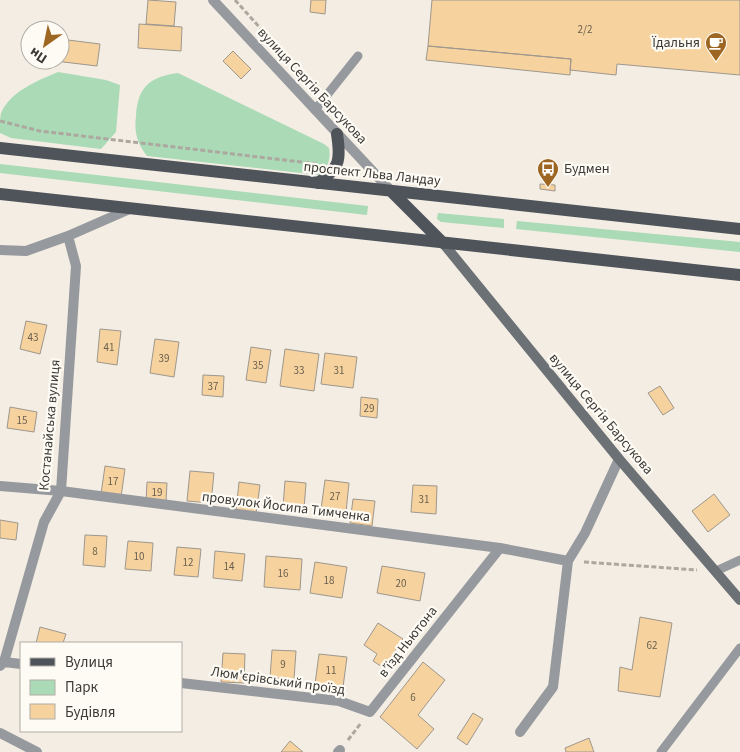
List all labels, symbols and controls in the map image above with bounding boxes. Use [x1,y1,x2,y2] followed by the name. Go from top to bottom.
[20,20,70,70] north arrow
[578,22,592,37] house number: 2/2
[253,23,371,149] street label: вулиця Сергія Барсукова
[704,31,728,62] cafe icon: Їдальня
[651,33,700,53] place label: Їдальня
[26,42,51,68] text: Пн
[303,157,442,191] street label: проспект Льва Ландау
[536,157,560,188] bus stop icon: Будмен
[564,159,610,179] place label: Будмен
[28,330,38,345] house number: 43
[104,340,114,355] house number: 41
[544,349,658,479] street label: вулиця Сергія Барсукова
[159,351,169,366] house number: 39
[253,358,263,373] house number: 35
[34,359,66,491] street label: Костанайська вулиця
[294,363,304,378] house number: 33
[334,363,344,378] house number: 31
[208,379,218,394] house number: 37
[364,401,374,416] house number: 29
[17,413,27,428] house number: 15
[108,474,118,489] house number: 17
[152,485,162,500] house number: 19
[201,487,371,527] street label: провулок Йосипа Тимченка
[330,489,340,504] house number: 27
[419,492,429,507] house number: 31
[92,544,98,559] house number: 8
[134,549,144,564] house number: 10
[183,555,193,570] house number: 12
[224,559,235,574] house number: 14
[278,566,289,581] house number: 16
[324,573,335,588] house number: 18
[396,576,406,591] house number: 20
[374,602,442,682] street label: в’їзд Ньютона
[647,638,657,653] house number: 62
[20,642,182,732] legend
[65,652,113,673] text: Вулиця
[280,657,286,672] house number: 9
[210,662,347,700] street label: Люм'єрівський проїзд
[326,663,336,678] house number: 11
[65,677,99,698] text: Парк
[410,690,416,705] house number: 6
[65,702,115,723] text: Будівля

